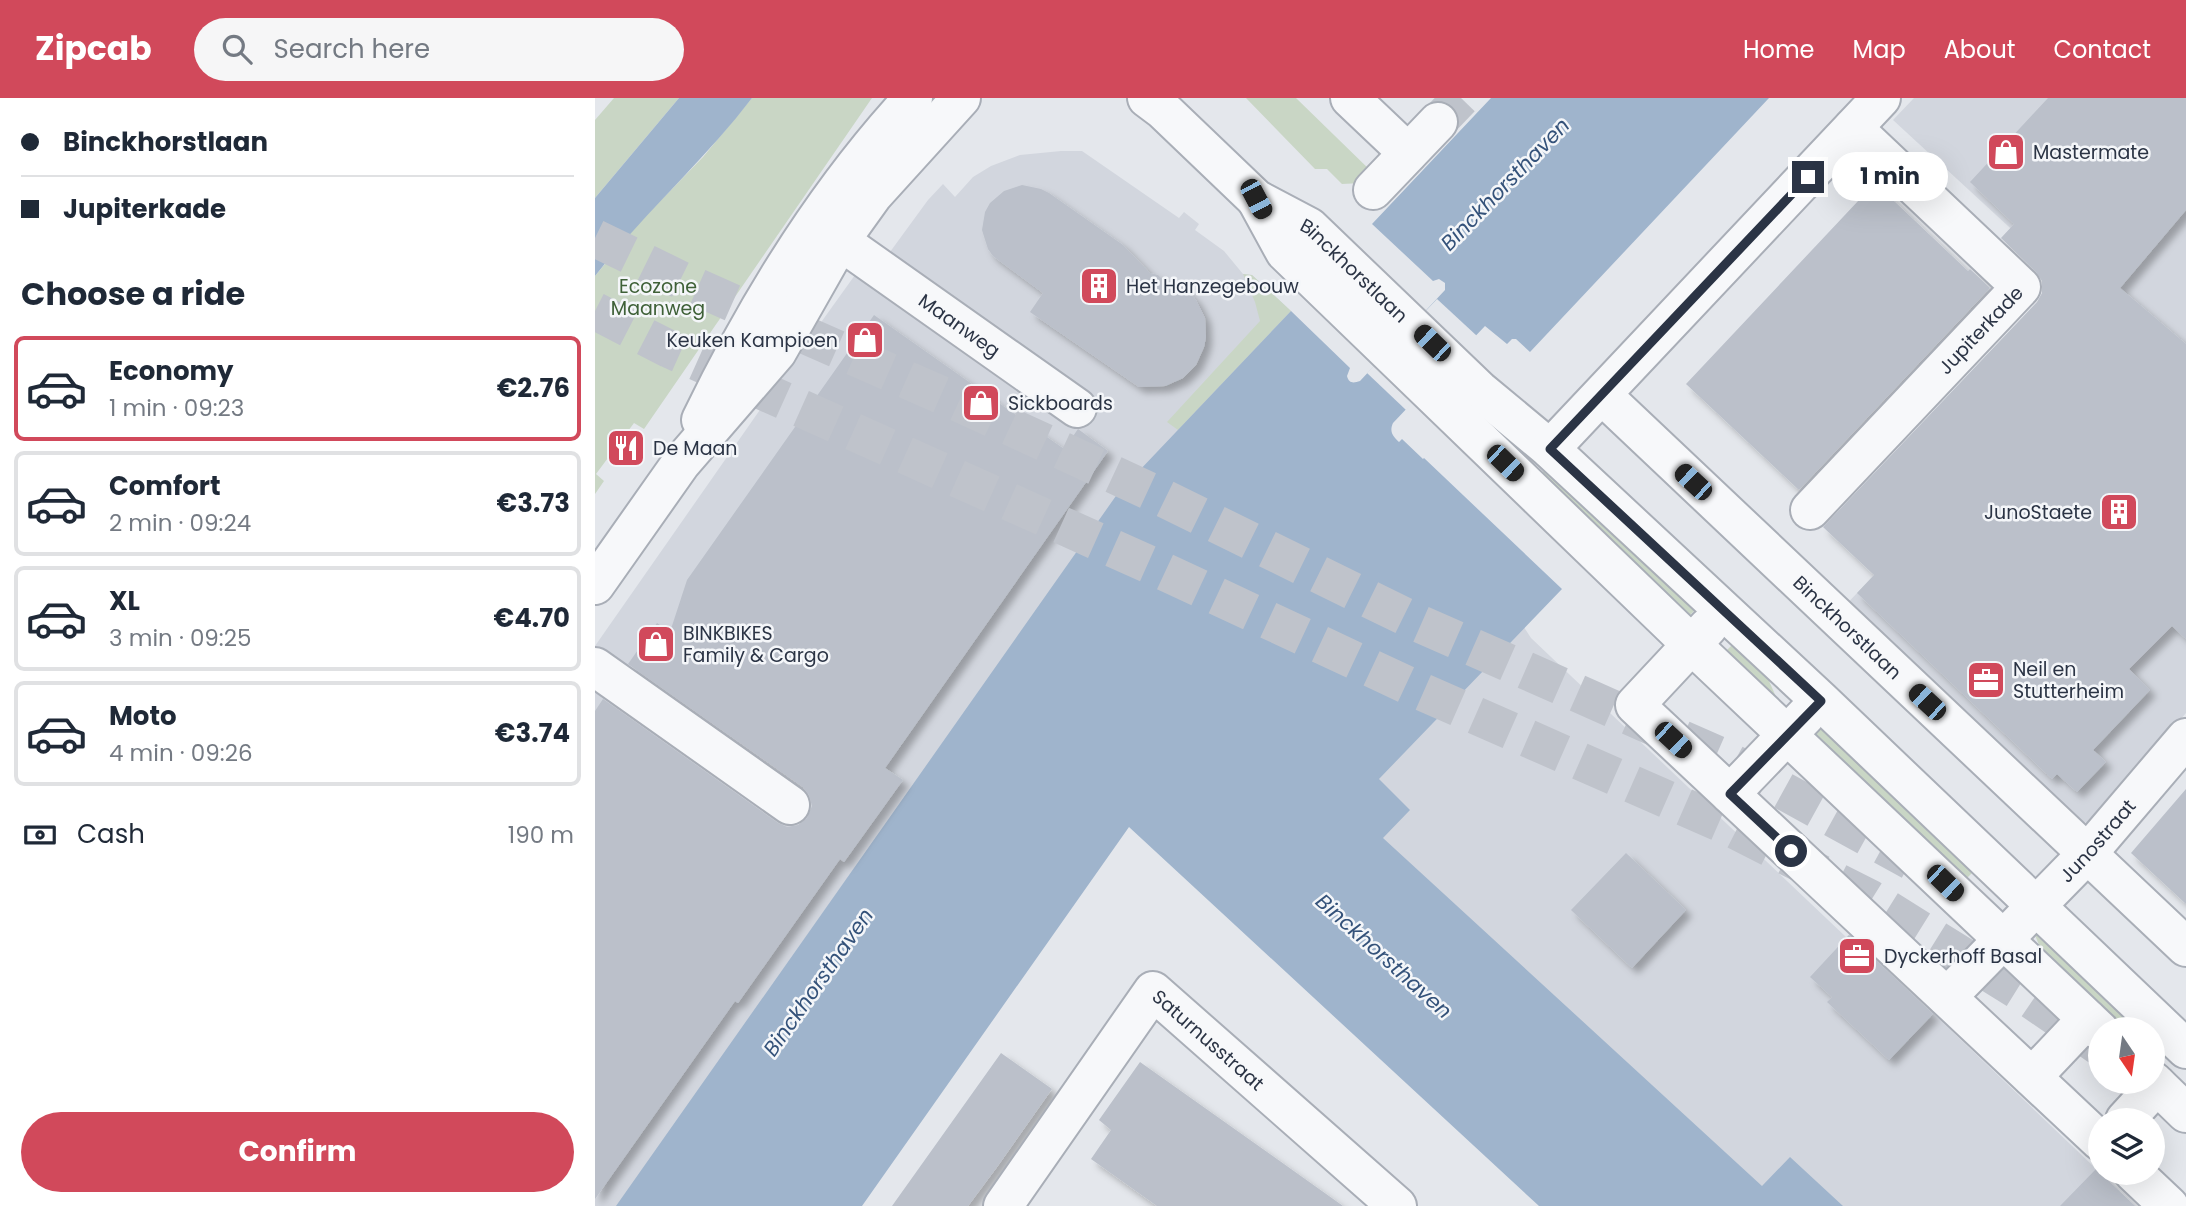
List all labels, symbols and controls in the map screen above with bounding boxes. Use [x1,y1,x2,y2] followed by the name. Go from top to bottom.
[194,18,684,81] search box
[35,25,152,72] text: Zipcab
[218,30,256,68] icon: search
[274,31,430,67] text: Search here
[1743,33,1815,66] text: Home
[1853,33,1906,66] text: Map
[1944,33,2015,66] text: About
[2053,33,2151,66] text: Contact
[1434,111,1576,257] water label: Binckhorsthaven
[63,124,268,160] text: Binckhorstlaan
[1985,131,2027,173] shop icon: Mastermate
[2033,139,2149,166] place label: Mastermate
[1833,153,1948,202] callout: 1 min
[1860,160,1920,192] text: 1 min
[1792,161,1824,193] route end
[1237,176,1276,222] car
[63,191,226,227] text: Jupiterkade
[1296,211,1414,329] street label: Binckhorstlaan
[1078,265,1120,307] building icon: Het Hanzegebouw
[21,271,245,316] text: Choose a ride
[611,273,705,322] park label: Ecozone Maanweg
[1126,273,1299,300] place label: Het Hanzegebouw
[1932,280,2029,380] street label: Jupiterkade
[913,287,1006,363] street label: Maanweg
[844,319,886,361] shop icon: Keuken Kampioen
[1410,321,1455,365] car
[666,327,838,354] place label: Keuken Kampioen
[109,353,233,389] text: Economy
[25,357,88,420] icon: car
[497,370,570,406] text: €2.76
[960,382,1002,424] shop icon: Sickboards
[1008,390,1113,417] place label: Sickboards
[109,392,244,424] text: 1 min · 09:23
[605,427,647,469] restaurant icon: De Maan
[653,435,738,462] place label: De Maan
[1483,441,1528,485] car
[1671,460,1716,504] car
[109,468,221,504] text: Comfort
[25,472,88,535] icon: car
[497,485,570,521] text: €3.73
[2098,491,2140,533] building icon: JunoStaete
[1984,499,2092,526] place label: JunoStaete
[109,507,251,539] text: 2 min · 09:24
[1787,569,1908,685] street label: Binckhorstlaan
[109,583,140,619] text: XL
[25,587,88,650] icon: car
[494,600,570,636] text: €4.70
[683,620,829,669] place label: BINKBIKES Family & Cargo
[109,622,251,654] text: 3 min · 09:25
[635,623,677,665] shop icon: BINKBIKES Family & Cargo
[2013,656,2124,705] place label: Neil en Stutterheim
[1965,659,2007,701] office icon: Neil en Stutterheim
[1905,680,1950,724] car
[109,698,177,734] text: Moto
[25,702,88,765] icon: car
[495,715,570,751] text: €3.74
[1651,718,1696,762] car
[109,737,253,769] text: 4 min · 09:26
[2053,793,2142,888] street label: Junostraat
[21,816,59,854] icon: cash
[77,816,145,852] text: Cash
[508,819,574,851] text: 190 m
[1775,835,1807,867] route start
[1923,861,1968,905] car
[1310,887,1458,1025] water label: Binckhorsthaven
[756,902,880,1062] water label: Binckhorsthaven
[1836,935,1878,977] office icon: Dyckerhoff Basal
[1884,943,2042,970] place label: Dyckerhoff Basal
[1147,983,1270,1097] street label: Saturnusstraat
[2088,1017,2165,1094] north arrow
[2088,1017,2165,1185] map controls
[2088,1108,2165,1185] button: layers
[21,1112,574,1192] button: Confirm

